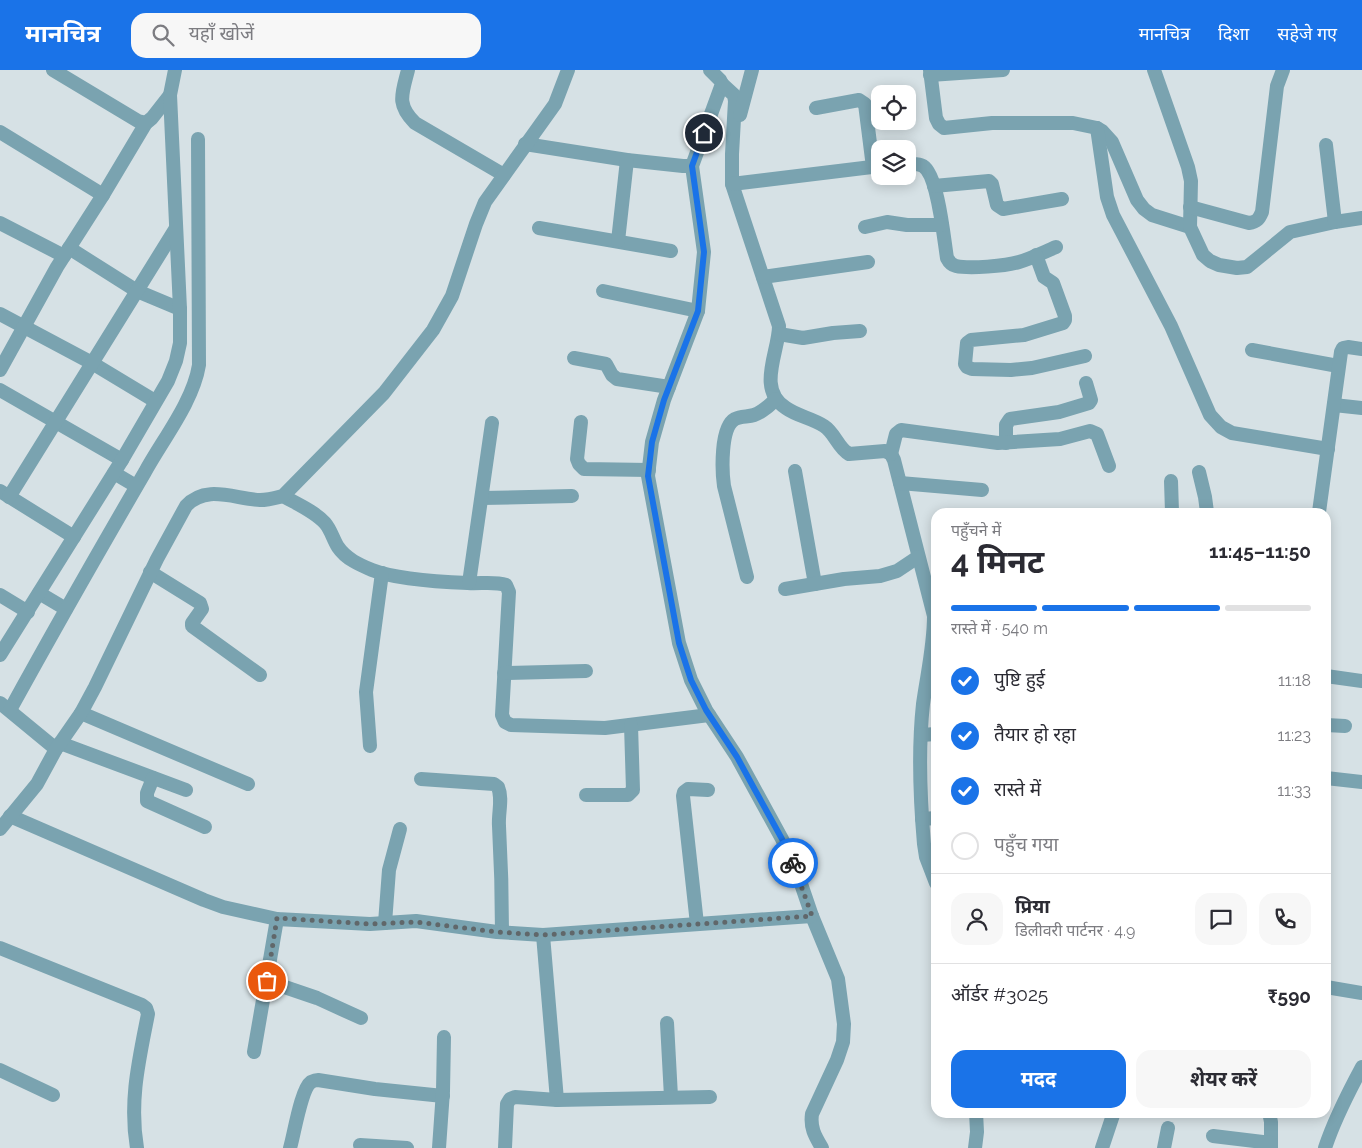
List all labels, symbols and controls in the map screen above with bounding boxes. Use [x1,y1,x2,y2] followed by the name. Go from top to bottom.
[131,13,481,58] search box
[25,19,101,48] text: मानचित्र
[149,21,177,49] icon: search
[189,22,254,44] text: यहाँ खोजें
[1139,23,1190,44] text: मानचित्र
[1218,23,1249,44] text: दिशा
[1277,23,1337,44] text: सहेजे गए
[871,85,916,185] map controls
[871,85,916,130] button: locate
[683,112,725,154] pin
[690,119,718,147] icon: home
[871,140,916,185] button: layers
[951,521,1001,540] text: पहुँचने में
[1209,540,1311,562] text: 11:45–11:50
[951,543,1044,580] text: 4 मिनट
[951,619,1048,638] text: रास्ते में · 540 m
[951,667,979,695] icon: check
[994,668,1045,690] text: पुष्टि हुई
[1278,671,1311,690] text: 11:18
[951,722,979,750] icon: check
[994,723,1076,745] text: तैयार हो रहा
[1277,726,1311,745] text: 11:23
[951,777,979,805] icon: check
[994,778,1041,800] text: रास्ते में
[1277,781,1311,800] text: 11:33
[994,833,1058,855] text: पहुँच गया
[768,838,818,888] courier
[779,849,807,877] icon: bike
[951,893,1003,945] button: person
[1195,893,1247,945] button: chat
[1259,893,1311,945] button: phone
[1015,895,1050,917] text: प्रिया
[1015,921,1135,940] text: डिलीवरी पार्टनर · 4.9
[246,960,288,1002] pin
[253,967,281,995] icon: bag
[951,983,1048,1005] text: ऑर्डर #3025
[1267,985,1311,1007] text: ₹590
[951,1050,1126,1108] button: मदद
[1136,1050,1311,1108] button: शेयर करें

